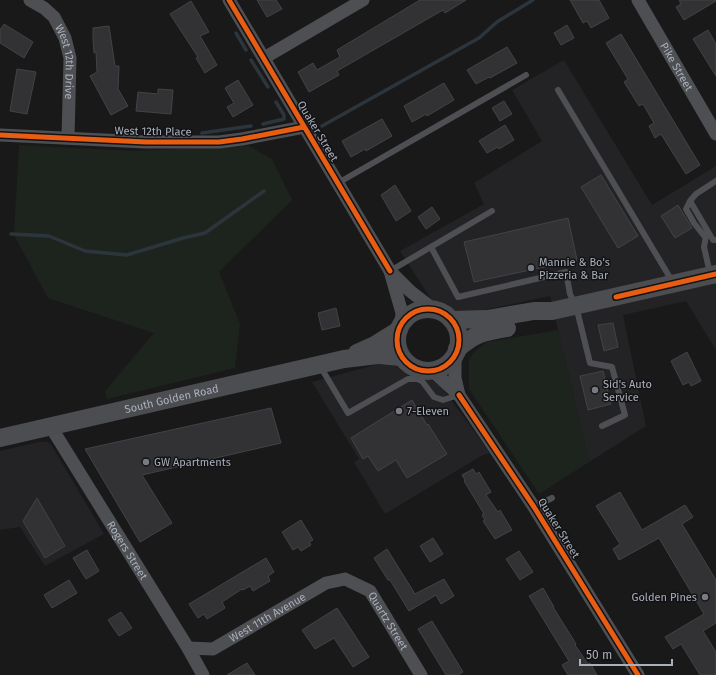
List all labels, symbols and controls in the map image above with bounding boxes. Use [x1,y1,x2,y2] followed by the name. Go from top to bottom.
[52,22,76,99] street label: West 12th Drive
[657,40,695,93] street label: Pike Street
[294,99,341,164] street label: Quaker Street
[114,124,192,139] street label: West 12th Place
[539,256,610,282] place label: Mannie & Bo's Pizzeria & Bar
[526,263,536,273] marker: Mannie & Bo's Pizzeria & Bar
[603,378,652,404] place label: Sid's Auto Service
[123,382,220,416] street label: South Golden Road
[590,385,600,395] marker: Sid's Auto Service
[407,405,449,418] place label: 7-Eleven
[394,406,404,416] marker: 7-Eleven
[154,456,231,469] place label: GW Apartments
[141,457,151,467] marker: GW Apartments
[535,496,582,561] street label: Quaker Street
[104,519,150,582] street label: Rogers Street
[227,590,308,645] street label: West 11th Avenue
[365,590,410,653] street label: Quartz Street
[631,591,697,604] place label: Golden Pines
[700,592,710,602] marker: Golden Pines
[580,641,672,667] scale bar
[586,648,612,662] text: 50 m

